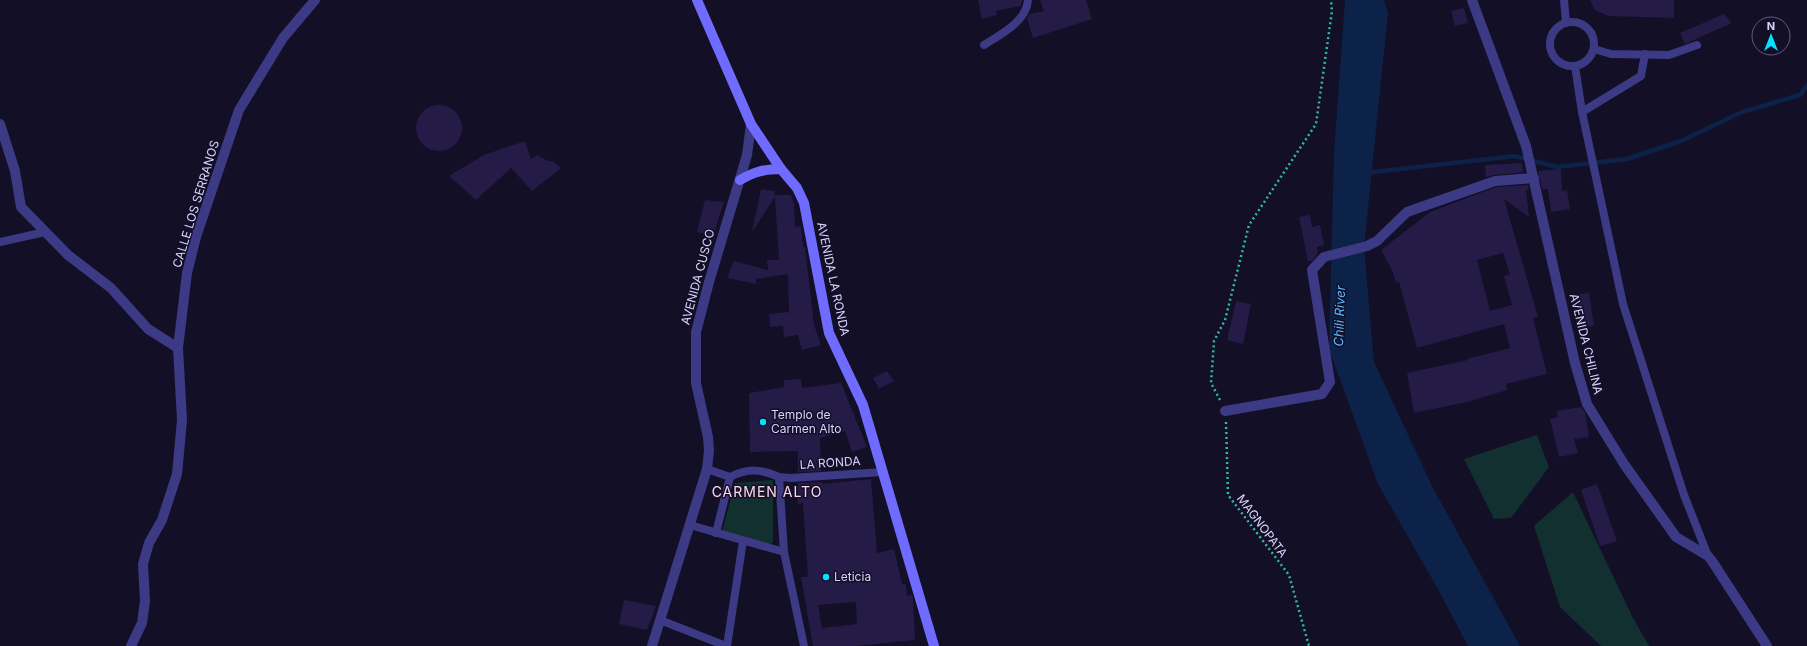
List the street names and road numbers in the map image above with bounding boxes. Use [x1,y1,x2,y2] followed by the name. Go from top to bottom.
[169,138,222,269] street label: CALLE LOS SERRANOS
[814,221,853,337] street label: AVENIDA LA RONDA
[678,227,718,326] street label: AVENIDA CUSCO
[1567,292,1606,396] street label: AVENIDA CHILINA
[799,453,861,472] street label: LA RONDA
[1234,491,1291,560] street label: MAGNOPATA

